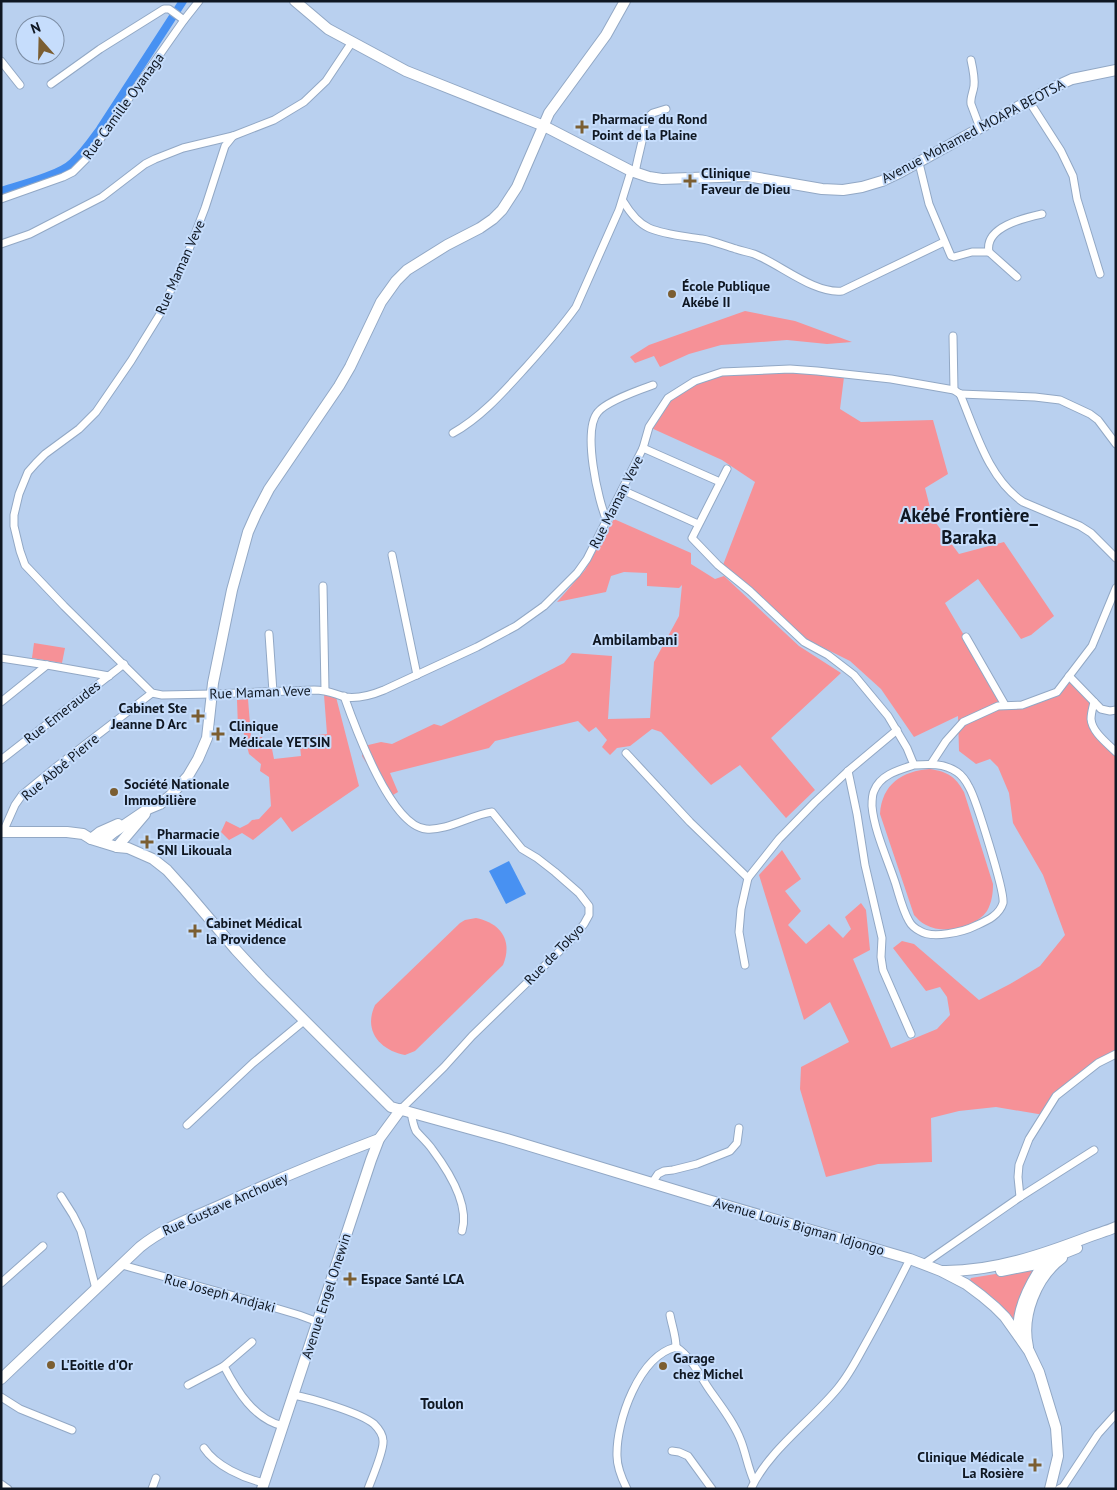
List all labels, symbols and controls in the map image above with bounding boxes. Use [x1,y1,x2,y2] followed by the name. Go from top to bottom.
[15,15,65,65] north arrow
[28,18,43,38] text: N
[78,49,168,163] street label: Rue Camille Oyanaga
[878,75,1069,187] street label: Avenue Mohamed MOAPA BEOTSA
[592,110,707,144] place label: Pharmacie du Rond Point de la Plaine
[576,121,588,133] marker: Pharmacie du Rond Point de la Plaine
[701,164,790,198] place label: Clinique Faveur de Dieu
[683,174,697,188] marker: Clinique Faveur de Dieu
[151,217,209,317] street label: Rue Maman Veve
[682,277,770,311] place label: École Publique Akébé II
[666,288,678,300] marker: École Publique Akébé II
[585,453,647,551] street label: Rue Maman Veve
[900,503,1039,549] district label: Akébé Frontière_ Baraka
[593,630,677,649] district label: Ambilambani
[20,676,104,748] street label: Rue Emeraudes
[209,681,311,703] street label: Rue Maman Veve
[110,699,187,733] place label: Cabinet Ste Jeanne D Arc
[191,709,205,723] marker: Cabinet Ste Jeanne D Arc
[229,717,330,751] place label: Clinique Médicale YETSIN
[211,727,225,741] marker: Clinique Médicale YETSIN
[18,729,102,805] street label: Rue Abbé Pierre
[124,775,229,809] place label: Société Nationale Immobilière
[108,786,120,798] marker: Société Nationale Immobilière
[157,825,232,859] place label: Pharmacie SNI Likouala
[141,836,153,848] marker: Pharmacie SNI Likouala
[206,914,303,948] place label: Cabinet Médical la Providence
[520,920,588,988] street label: Rue de Tokyo
[188,924,202,938] marker: Cabinet Médical la Providence
[159,1168,291,1240] street label: Rue Gustave Anchouey
[711,1193,887,1259] street label: Avenue Louis Bigman Idjongo
[297,1231,355,1361] street label: Avenue Engel Onewin
[163,1270,277,1316] street label: Rue Joseph Andjaki
[361,1270,465,1288] place label: Espace Santé LCA
[343,1272,357,1286] marker: Espace Santé LCA
[673,1349,744,1383] place label: Garage chez Michel
[61,1356,133,1374] place label: L'Eoitle d'Or
[45,1359,57,1371] marker: L'Eoitle d'Or
[657,1360,669,1372] marker: Garage chez Michel
[420,1394,464,1413] district label: Toulon
[917,1448,1024,1482] place label: Clinique Médicale La Rosière
[1028,1458,1042,1472] marker: Clinique Médicale La Rosière

